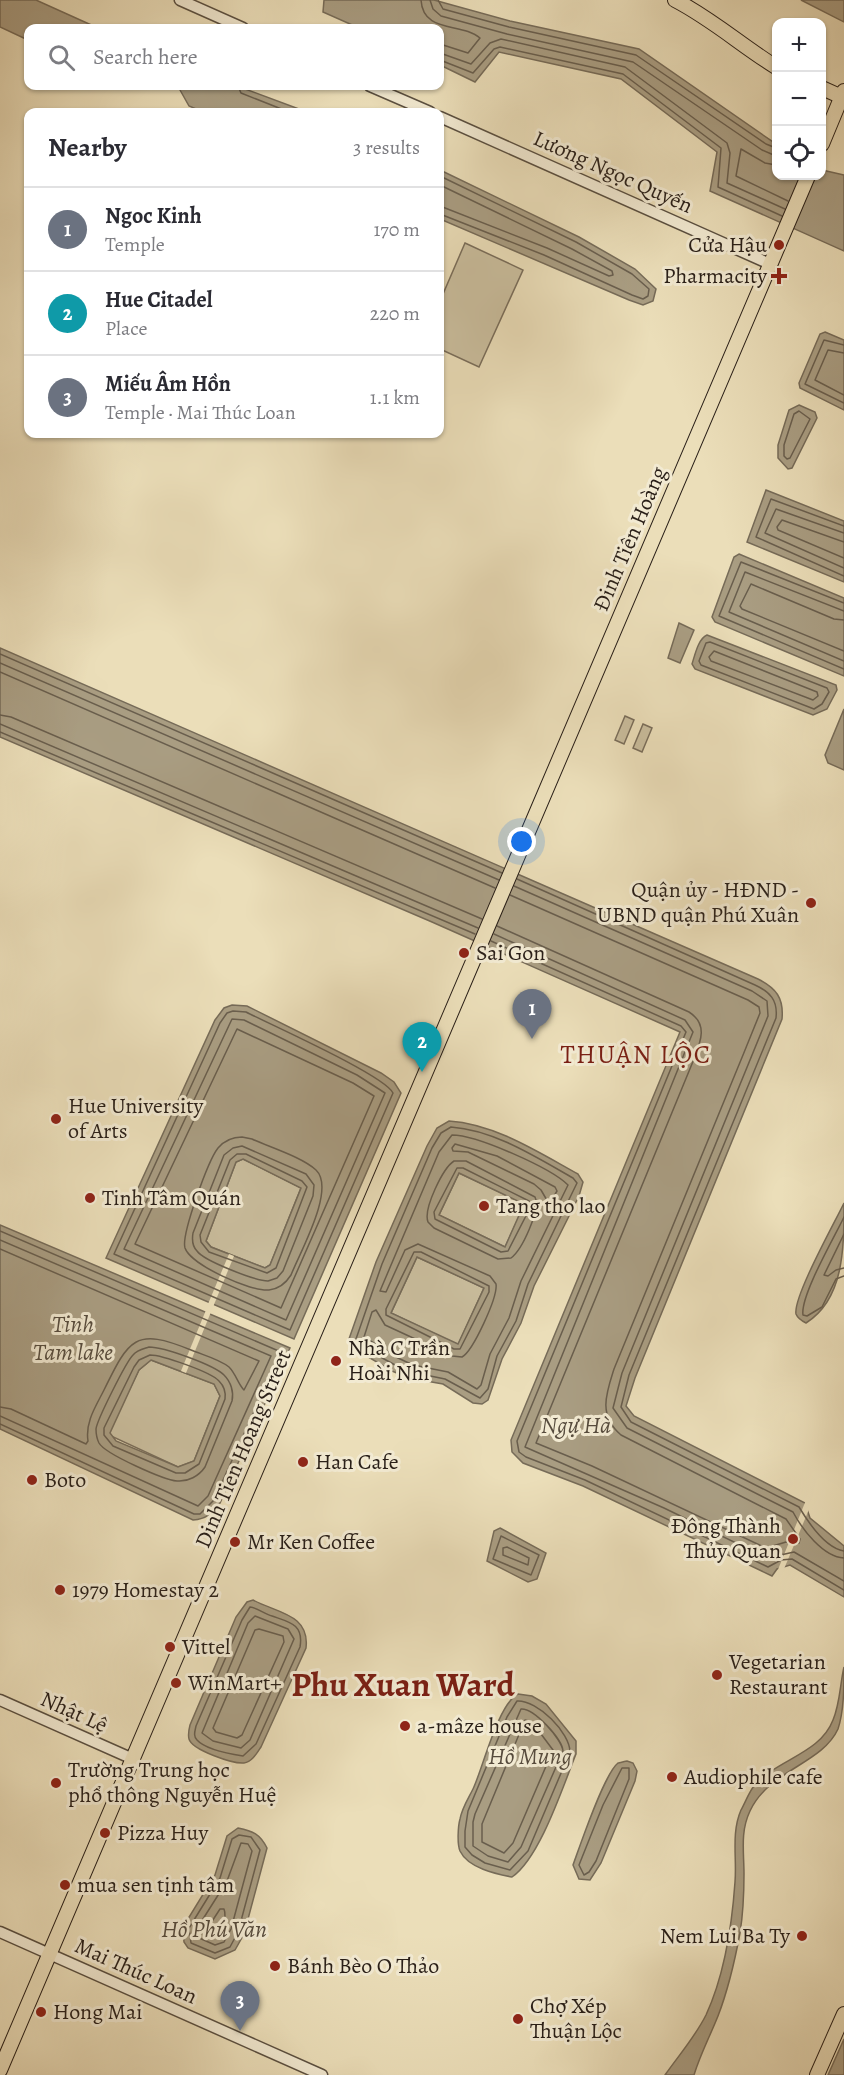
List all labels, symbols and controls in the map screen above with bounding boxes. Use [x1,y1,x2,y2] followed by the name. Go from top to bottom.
[772,18,826,180] map controls
[772,18,826,72] button: +
[24,24,444,90] search box
[45,41,78,74] icon: search
[93,42,198,72] text: Search here
[772,72,826,126] button: −
[528,123,698,221] street label: Lương Ngọc Quyến
[772,126,826,180] button: locate
[48,130,127,165] text: Nearby
[353,134,420,161] text: 3 results
[105,201,202,231] text: Ngoc Kinh
[64,216,71,243] text: 1
[374,216,420,243] text: 170 m
[688,230,767,260] place label: Cửa Hậu
[105,231,165,258] text: Temple
[772,238,786,252] marker: Cửa Hậu
[663,261,767,291] place label: Pharmacity
[772,269,786,283] marker: Pharmacity
[105,285,212,315] text: Hue Citadel
[63,300,72,327] text: 2
[370,300,420,327] text: 220 m
[105,315,147,342] text: Place
[105,369,231,399] text: Miếu Âm Hồn
[63,384,72,411] text: 3
[370,384,420,411] text: 1.1 km
[105,399,296,426] text: Temple · Mai Thúc Loan
[586,462,674,616] street label: Đinh Tiên Hoàng
[507,827,536,856] your location
[597,875,799,930] place label: Quận ủy - HĐND - UBND quận Phú Xuân
[804,896,818,910] marker: Quận ủy - HĐND - UBND quận Phú Xuân
[476,938,545,968] place label: Sai Gon
[457,946,471,960] marker: Sai Gon
[512,990,552,1039] pin: 1
[402,1022,442,1072] pin: 2
[560,1037,712,1072] district label: THUẬN LỘC
[68,1091,204,1146] place label: Hue University of Arts
[49,1112,63,1126] marker: Hue University of Arts
[102,1183,241,1213] place label: Tinh Tâm Quán
[83,1191,97,1205] marker: Tinh Tâm Quán
[496,1191,606,1221] place label: Tang tho lao
[477,1199,491,1213] marker: Tang tho lao
[33,1308,113,1368] water label: Tinh Tam lake
[348,1333,450,1388] place label: Nhà C Trần Hoài Nhi
[188,1345,298,1553] street label: Dinh Tien Hoang Street
[329,1354,343,1368] marker: Nhà C Trần Hoài Nhi
[541,1409,611,1441] water label: Ngự Hà
[315,1447,399,1477] place label: Han Cafe
[296,1455,310,1469] marker: Han Cafe
[44,1465,86,1495] place label: Boto
[25,1473,39,1487] marker: Boto
[671,1511,781,1566] place label: Đông Thành Thủy Quan
[247,1527,375,1557] place label: Mr Ken Coffee
[786,1532,800,1546] marker: Đông Thành Thủy Quan
[228,1535,242,1549] marker: Mr Ken Coffee
[72,1575,219,1605] place label: 1979 Homestay 2
[53,1583,67,1597] marker: 1979 Homestay 2
[181,1632,231,1662] place label: Vittel
[163,1640,177,1654] marker: Vittel
[728,1647,828,1702] place label: Vegetarian Restaurant
[291,1661,516,1708] district label: Phu Xuan Ward
[187,1668,281,1698] place label: WinMart+
[710,1668,724,1682] marker: Vegetarian Restaurant
[169,1676,183,1690] marker: WinMart+
[36,1684,112,1740] street label: Nhật Lệ
[417,1711,542,1741] place label: a-mâze house
[398,1719,412,1733] marker: a-mâze house
[488,1740,572,1772] water label: Hồ Mung
[68,1755,276,1810] place label: Trường Trung học phổ thông Nguyễn Huệ
[683,1762,823,1792] place label: Audiophile cafe
[665,1770,679,1784] marker: Audiophile cafe
[49,1776,63,1790] marker: Trường Trung học phổ thông Nguyễn Huệ
[117,1818,208,1848] place label: Pizza Huy
[98,1826,112,1840] marker: Pizza Huy
[77,1870,234,1900] place label: mua sen tịnh tâm
[58,1878,72,1892] marker: mua sen tịnh tâm
[161,1913,267,1945] water label: Hồ Phú Văn
[660,1921,790,1951] place label: Nem Lui Ba Ty
[795,1929,809,1943] marker: Nem Lui Ba Ty
[70,1931,202,2011] street label: Mai Thúc Loan
[287,1951,439,1981] place label: Bánh Bèo O Thảo
[268,1959,282,1973] marker: Bánh Bèo O Thảo
[220,1982,260,2031] pin: 3
[530,1991,622,2046] place label: Chợ Xép Thuận Lộc
[53,1997,142,2027] place label: Hong Mai
[34,2005,48,2019] marker: Hong Mai
[511,2012,525,2026] marker: Chợ Xép Thuận Lộc

